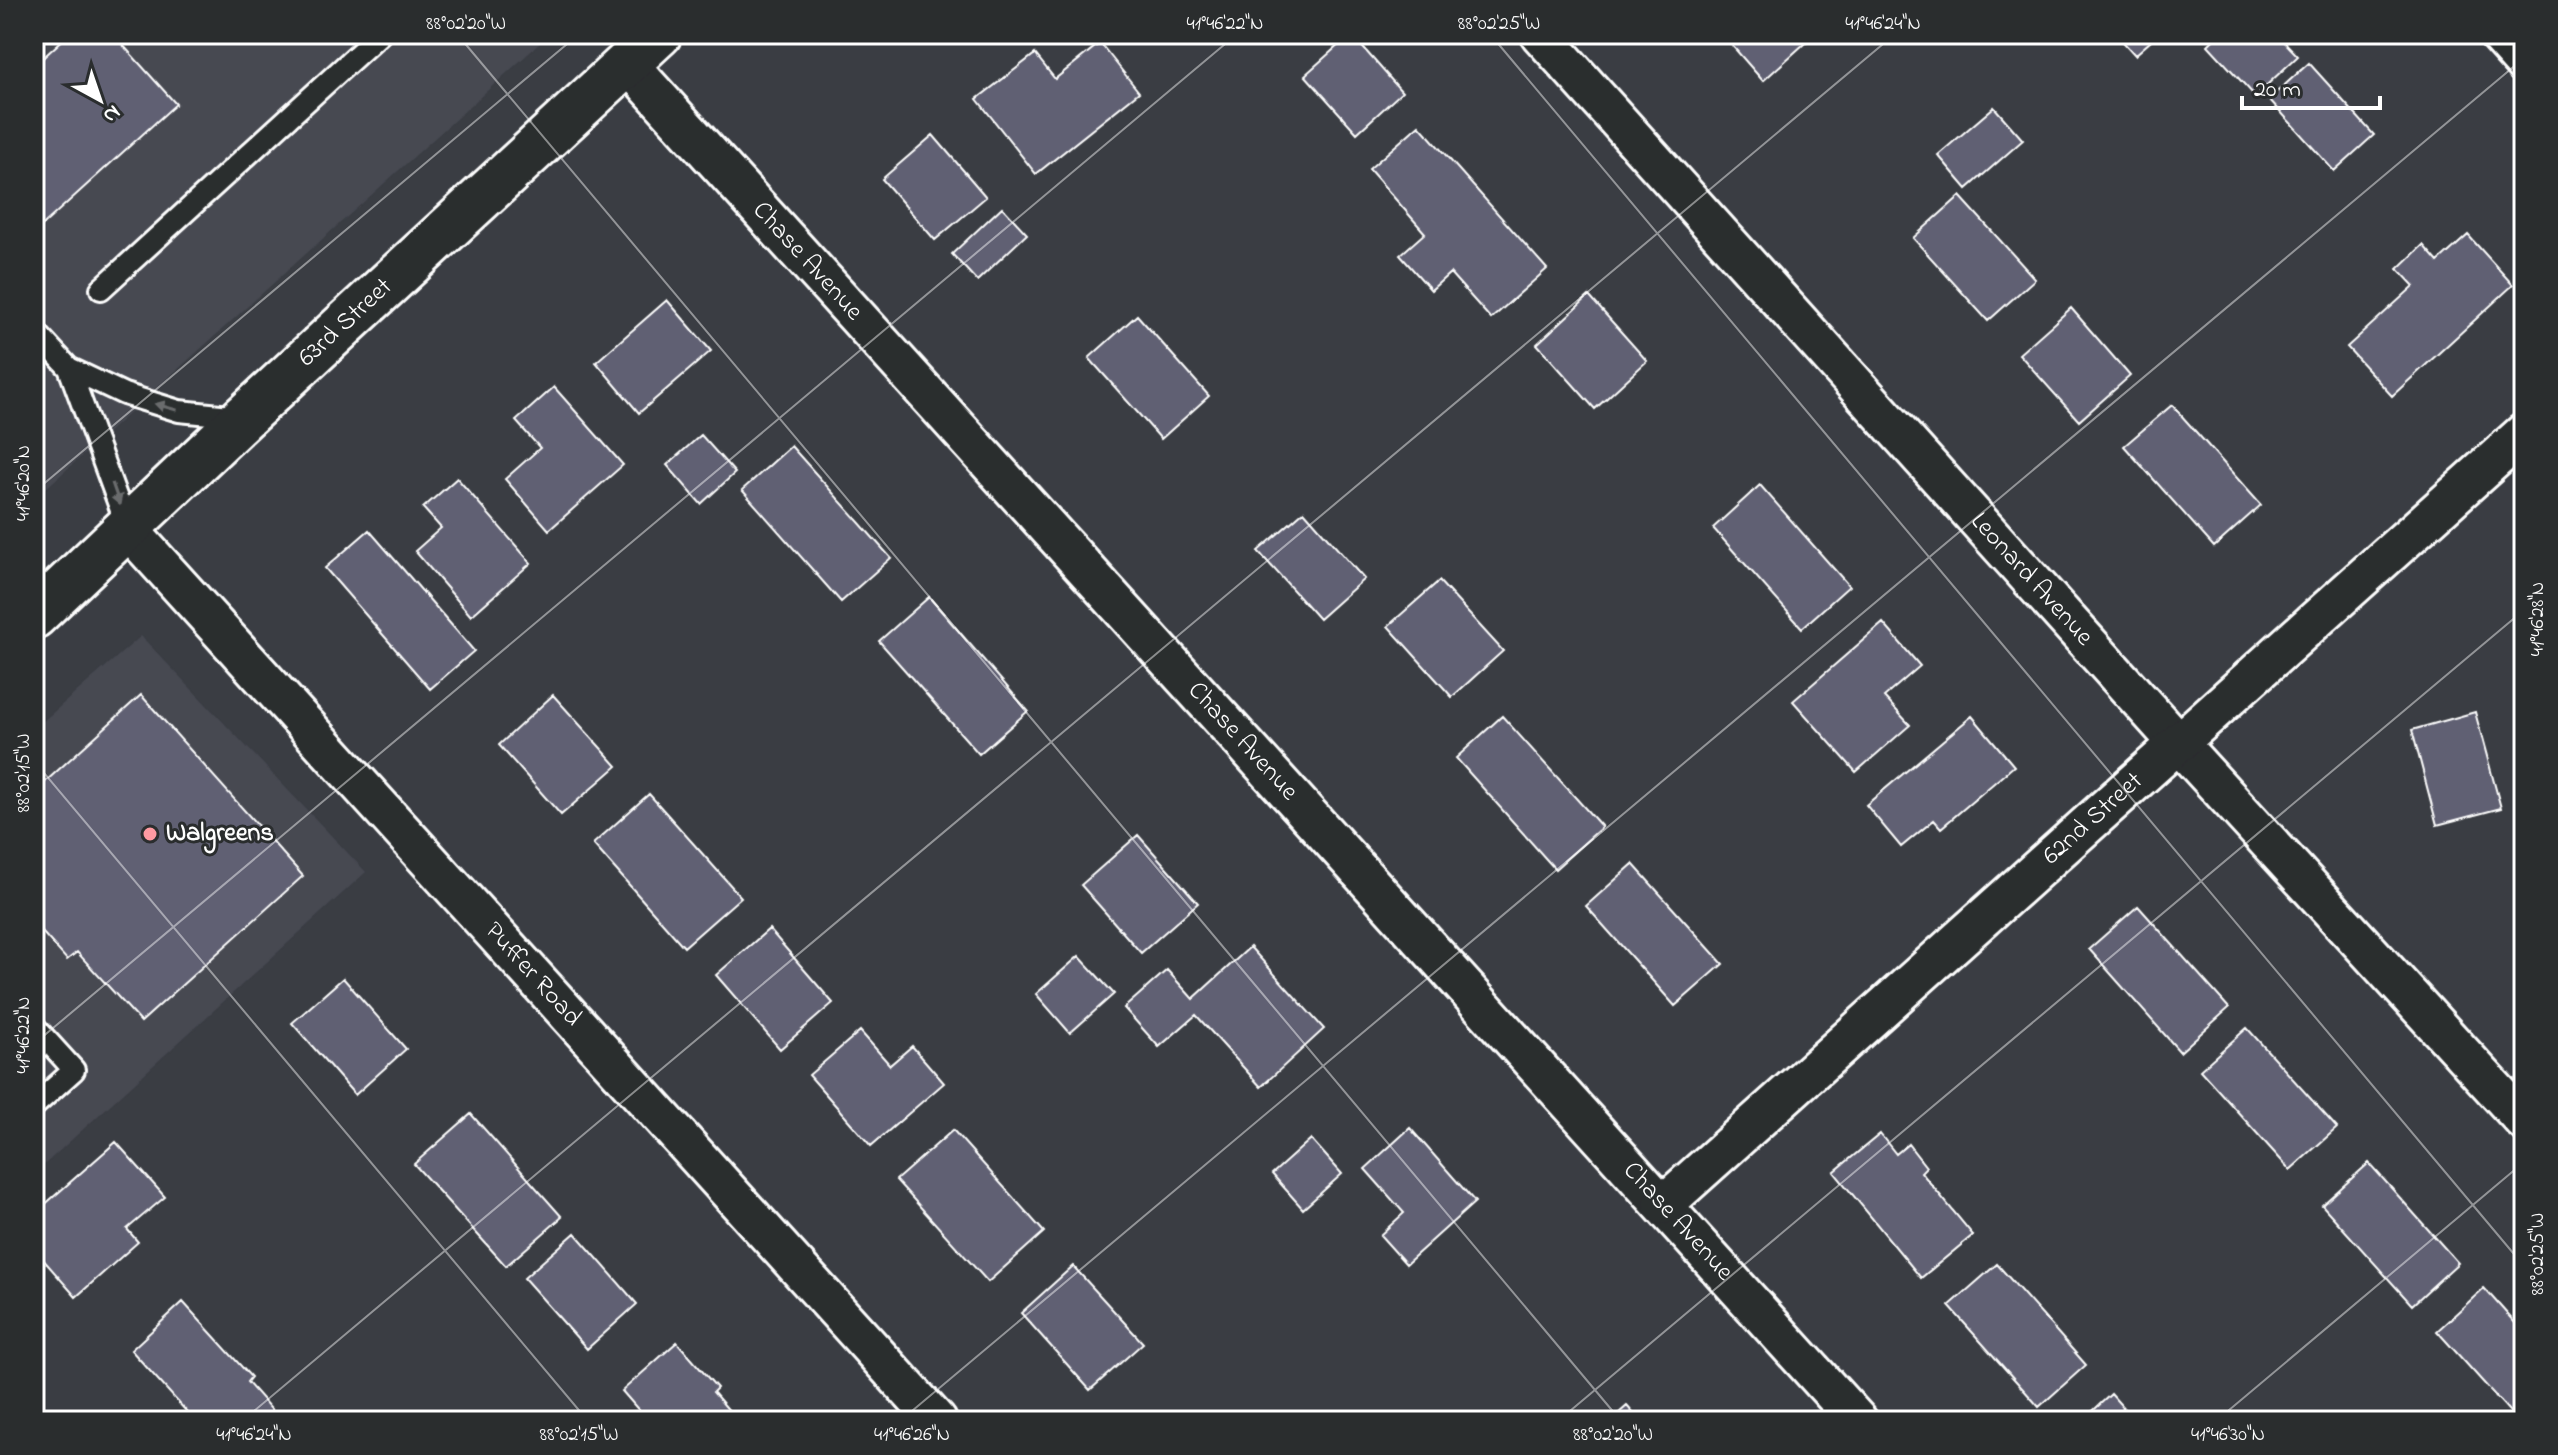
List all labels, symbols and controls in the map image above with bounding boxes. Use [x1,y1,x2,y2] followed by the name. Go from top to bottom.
[426,10,506,39] text: 88°02'20"W
[1186,10,1264,39] text: 41°46'22"N
[1458,10,1540,39] text: 88°02'25"W
[1845,10,1921,39] text: 41°46'24"N
[60,60,140,140] north arrow
[2242,60,2380,110] scale bar
[2254,73,2301,108] text: 20 m
[95,96,127,130] text: N
[743,193,872,330] street label: Chase Avenue
[290,269,402,377] street label: 63rd Street
[153,400,177,413] one-way arrow
[10,445,39,521] text: 41°46'20"N
[110,482,122,506] one-way arrow
[1960,504,2102,655] street label: Leonard Avenue
[2524,582,2553,656] text: 41°46'28"N
[1178,673,1307,810] street label: Chase Avenue
[10,733,39,813] text: 88°02'15"W
[2035,763,2152,875] street label: 62nd Street
[166,815,274,854] place label: Walgreens
[141,825,159,843] marker: Walgreens
[475,914,590,1036] street label: Puffer Road
[10,996,39,1074] text: 41°46'22"N
[1613,1153,1742,1290] street label: Chase Avenue
[2524,1213,2553,1295] text: 88°02'25"W
[216,1421,292,1450] text: 41°46'24"N
[539,1421,619,1450] text: 88°02'15"W
[874,1421,950,1450] text: 41°46'26"N
[1573,1421,1653,1450] text: 88°02'20"W
[2191,1421,2265,1450] text: 41°46'30"N

